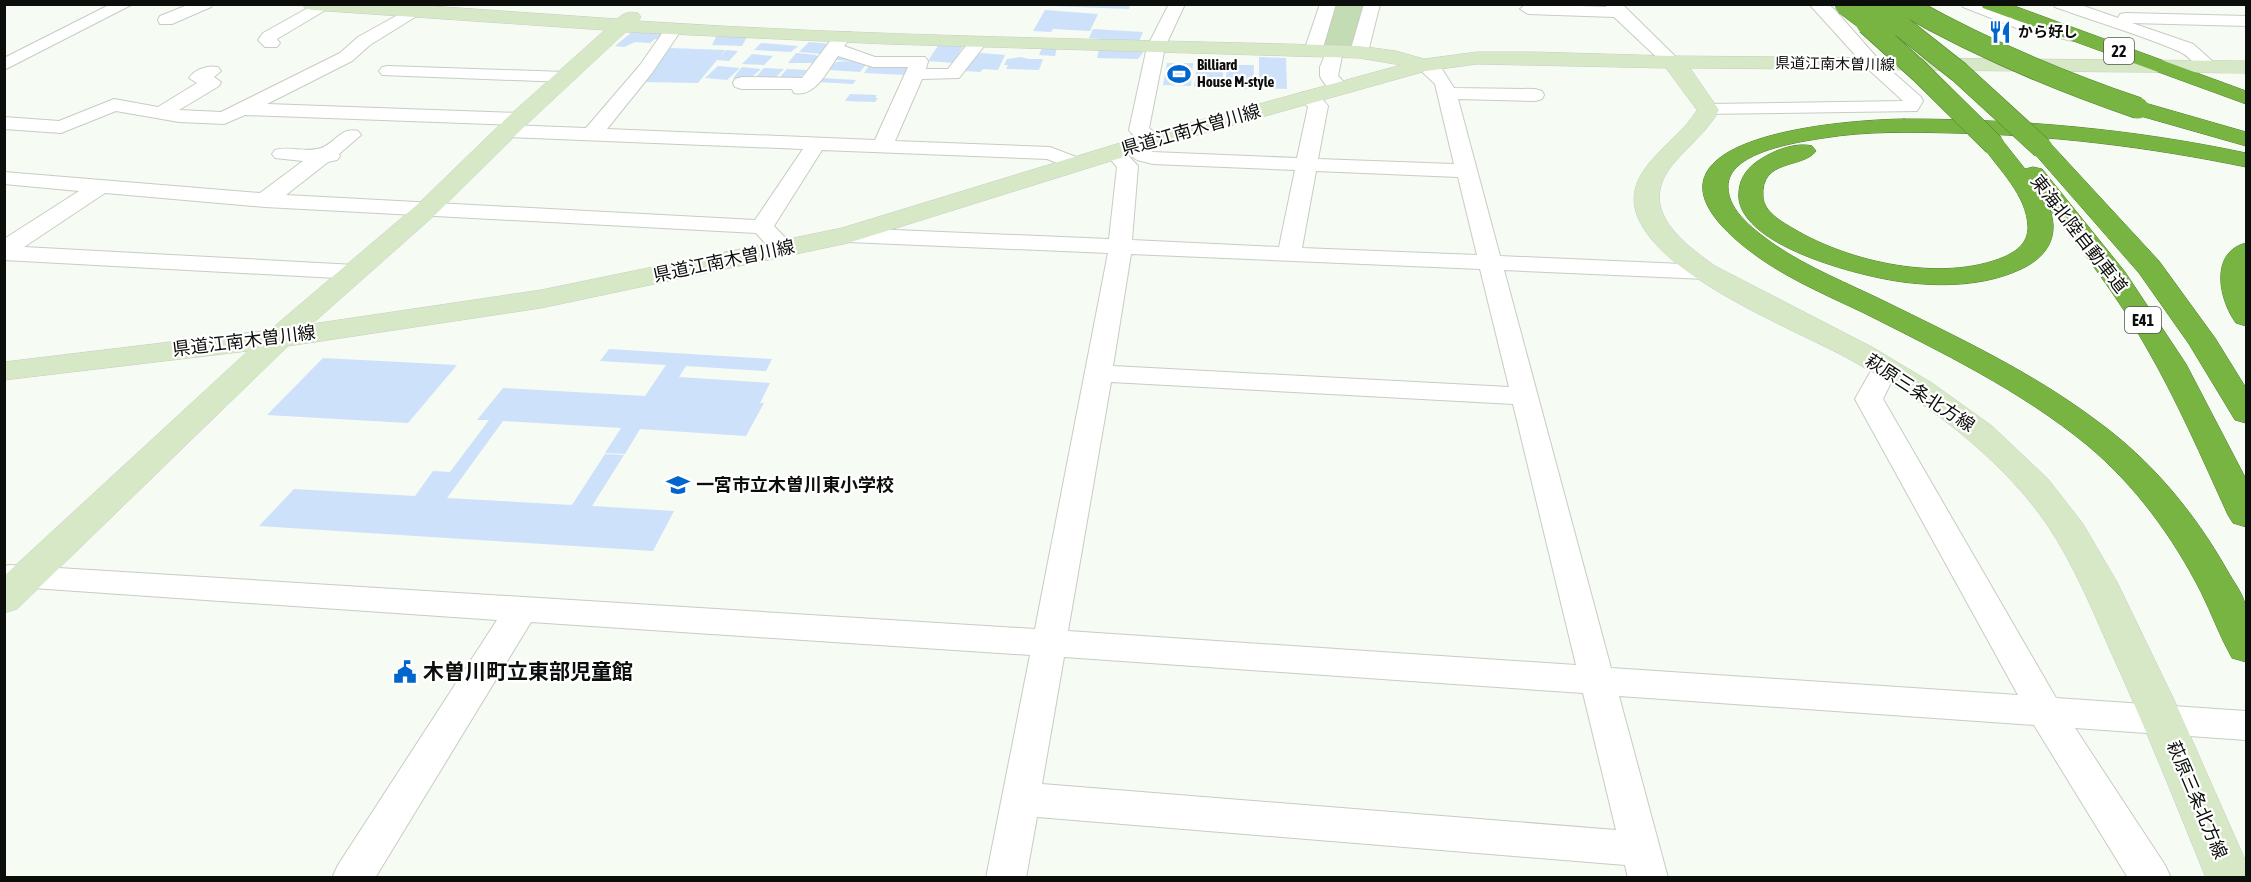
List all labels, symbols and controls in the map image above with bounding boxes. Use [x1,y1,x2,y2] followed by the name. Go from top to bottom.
[1987,19,2013,45] restaurant icon: から好し
[2018,23,2078,40] place label: から好し
[2104,38,2134,64] road number: 22
[1775,54,1895,73] street label: 県道江南木曽川線
[1197,56,1275,90] place label: Billiard House M-style
[1166,61,1192,87] sports icon: Billiard House M-style
[1119,100,1263,159] street label: 県道江南木曽川線
[2027,170,2132,297] street label: 東海北陸自動車道
[651,235,797,286] street label: 県道江南木曽川線
[2125,307,2161,333] road number: E41
[171,321,317,360] street label: 県道江南木曽川線
[1862,349,1979,436] street label: 萩原三条北方線
[665,472,691,498] school or university icon: 一宮市立木曽川東小学校
[696,474,894,495] place label: 一宮市立木曽川東小学校
[392,659,418,685] public building icon: 木曽川町立東部児童館
[423,659,633,683] place label: 木曽川町立東部児童館
[2163,738,2232,862] street label: 萩原三条北方線

